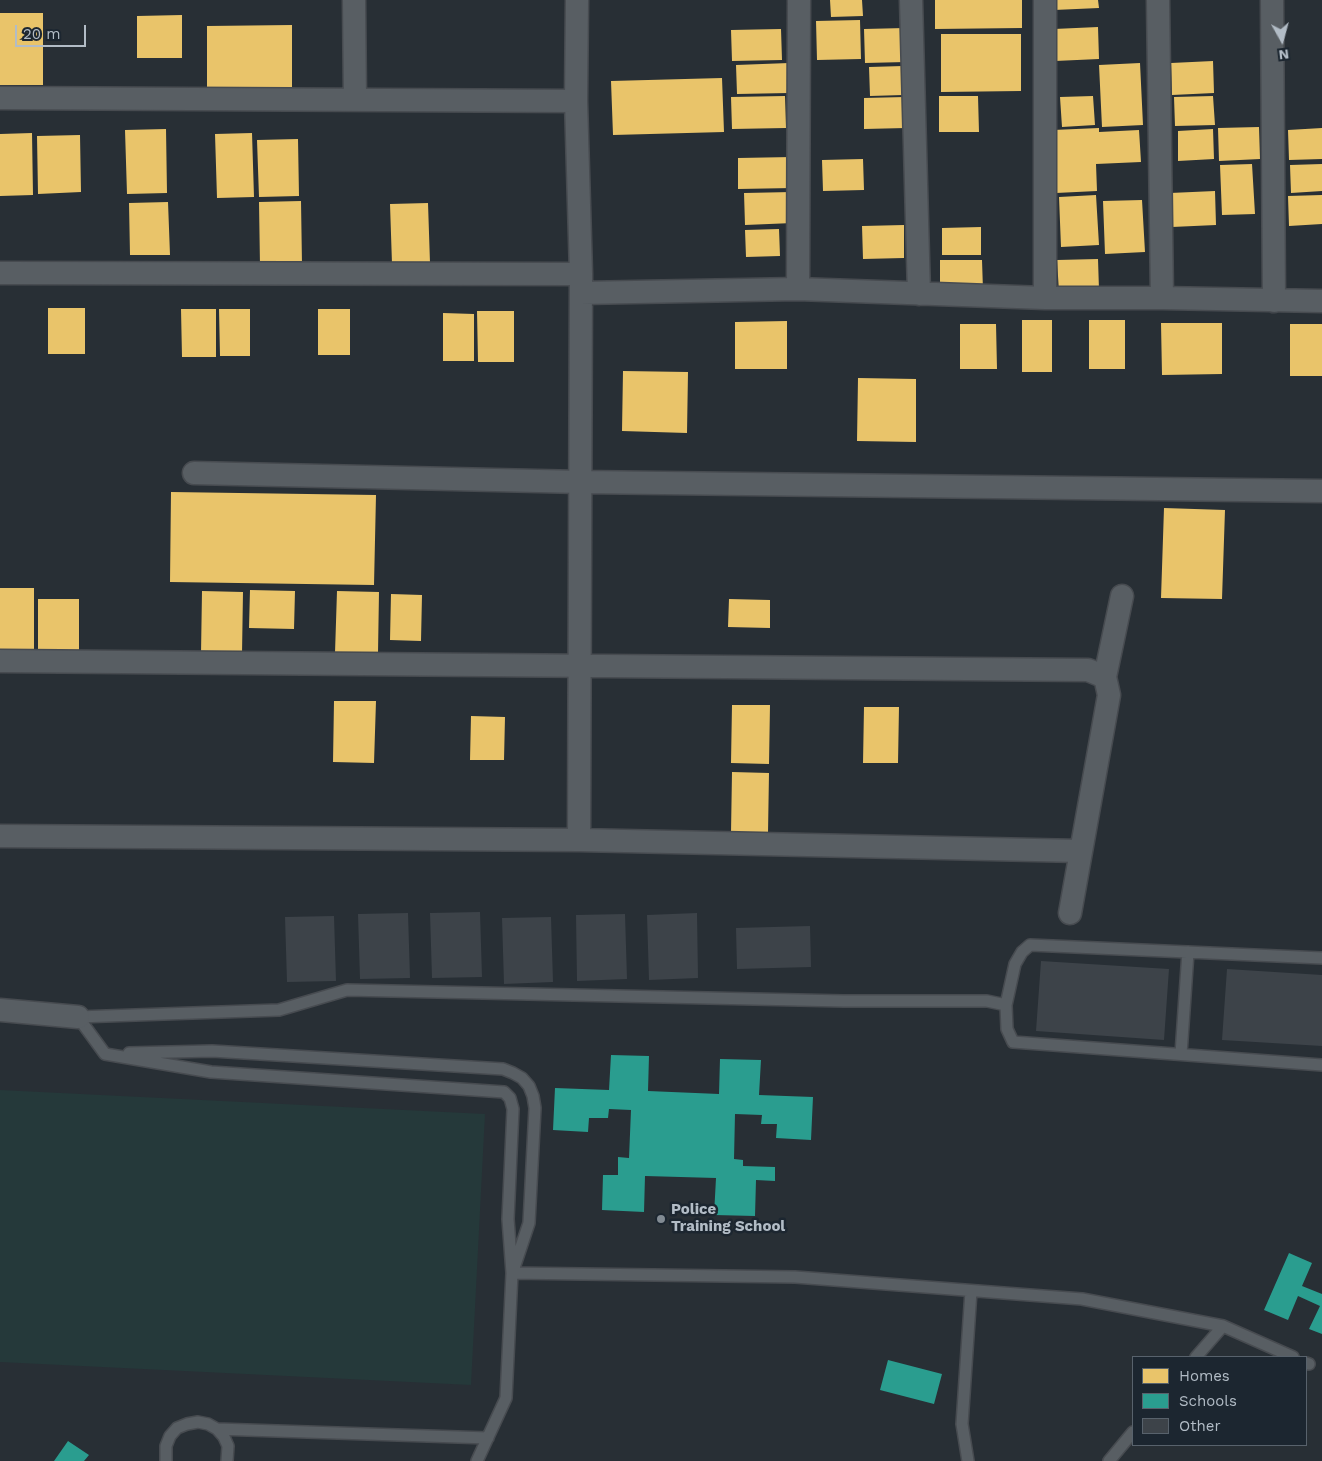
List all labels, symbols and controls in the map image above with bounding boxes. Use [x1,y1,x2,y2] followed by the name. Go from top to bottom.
[18,15,89,47] scale bar
[1257,15,1307,65] north arrow
[23,25,61,43] text: 20 m
[1278,46,1290,63] text: N
[671,1201,785,1236] place label: Police Training School
[655,1213,667,1225] marker: Police Training School
[1132,1356,1307,1446] legend
[1179,1367,1230,1385] text: Homes
[1179,1392,1237,1410] text: Schools
[1179,1417,1221,1435] text: Other

